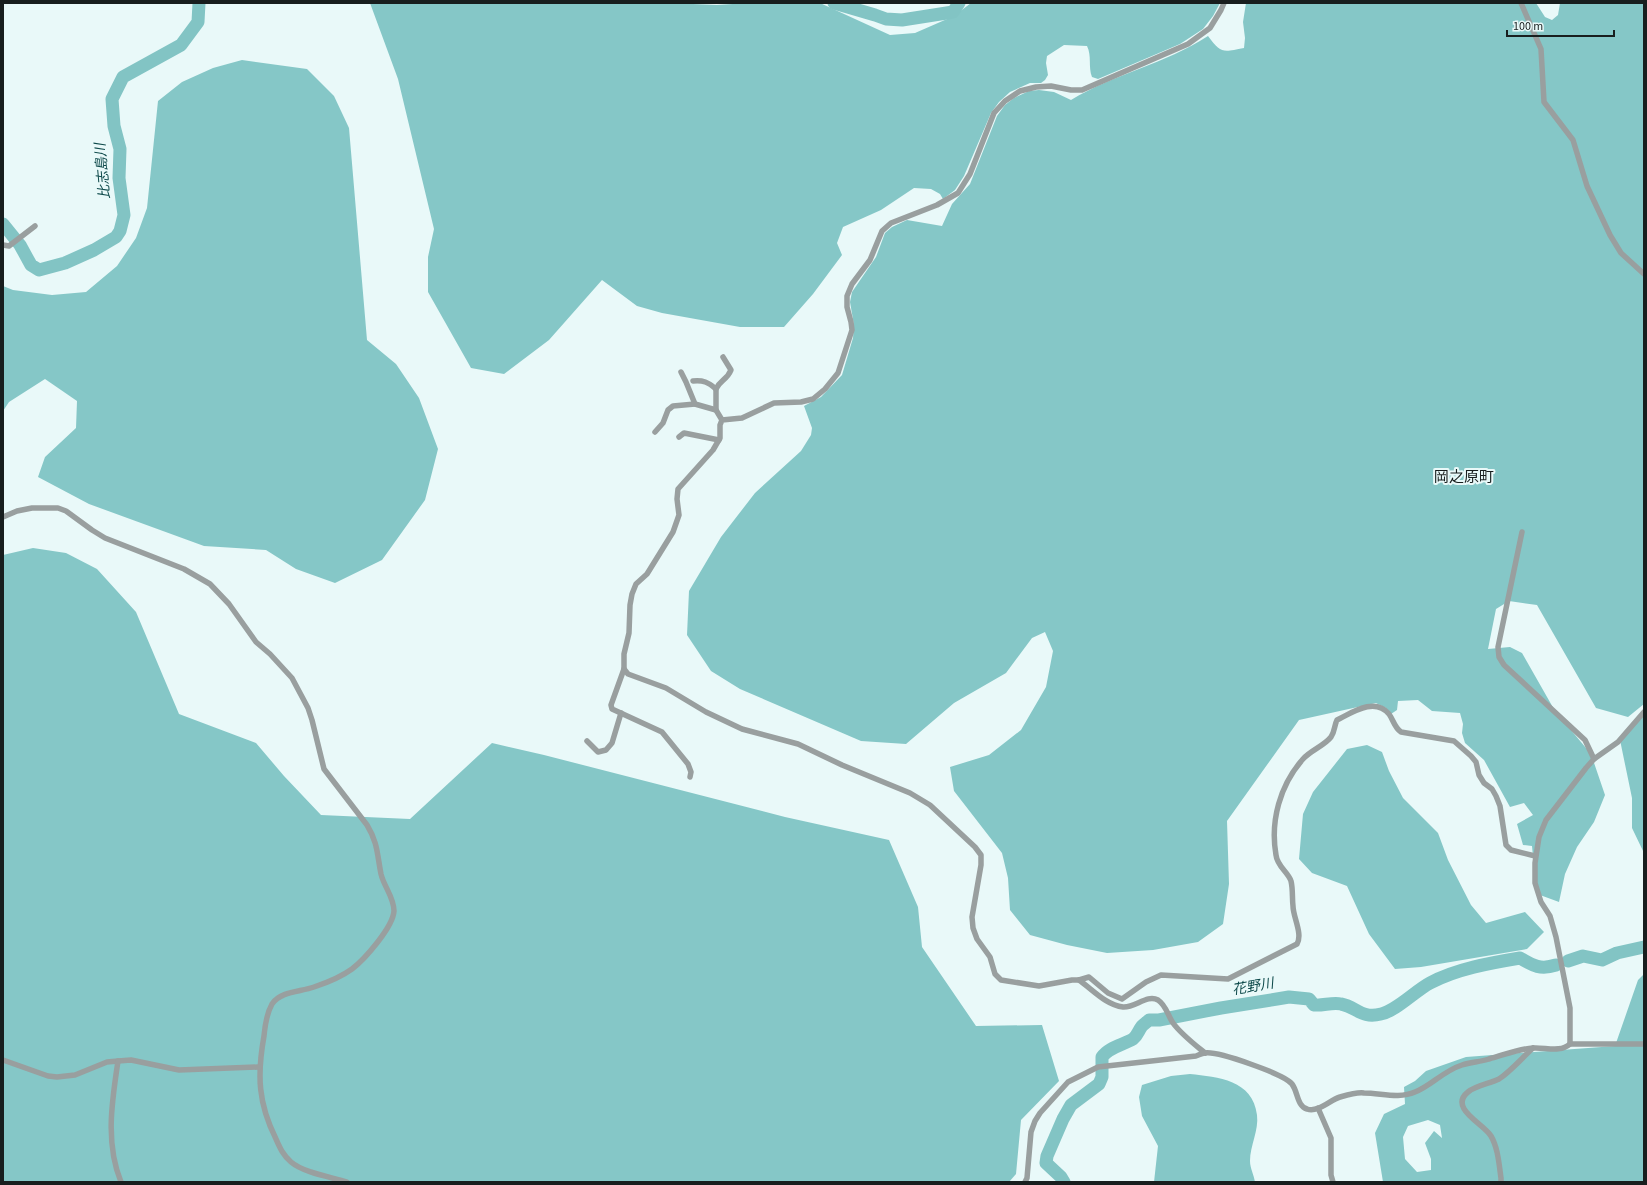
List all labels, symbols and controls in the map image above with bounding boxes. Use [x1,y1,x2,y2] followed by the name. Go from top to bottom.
[1507,12,1614,38] scale bar
[1513,18,1543,35] text: 100 m
[90,140,115,200] water label: 比志島川
[1434,467,1494,488] district label: 岡之原町
[1231,973,1277,1000] water label: 花野川

